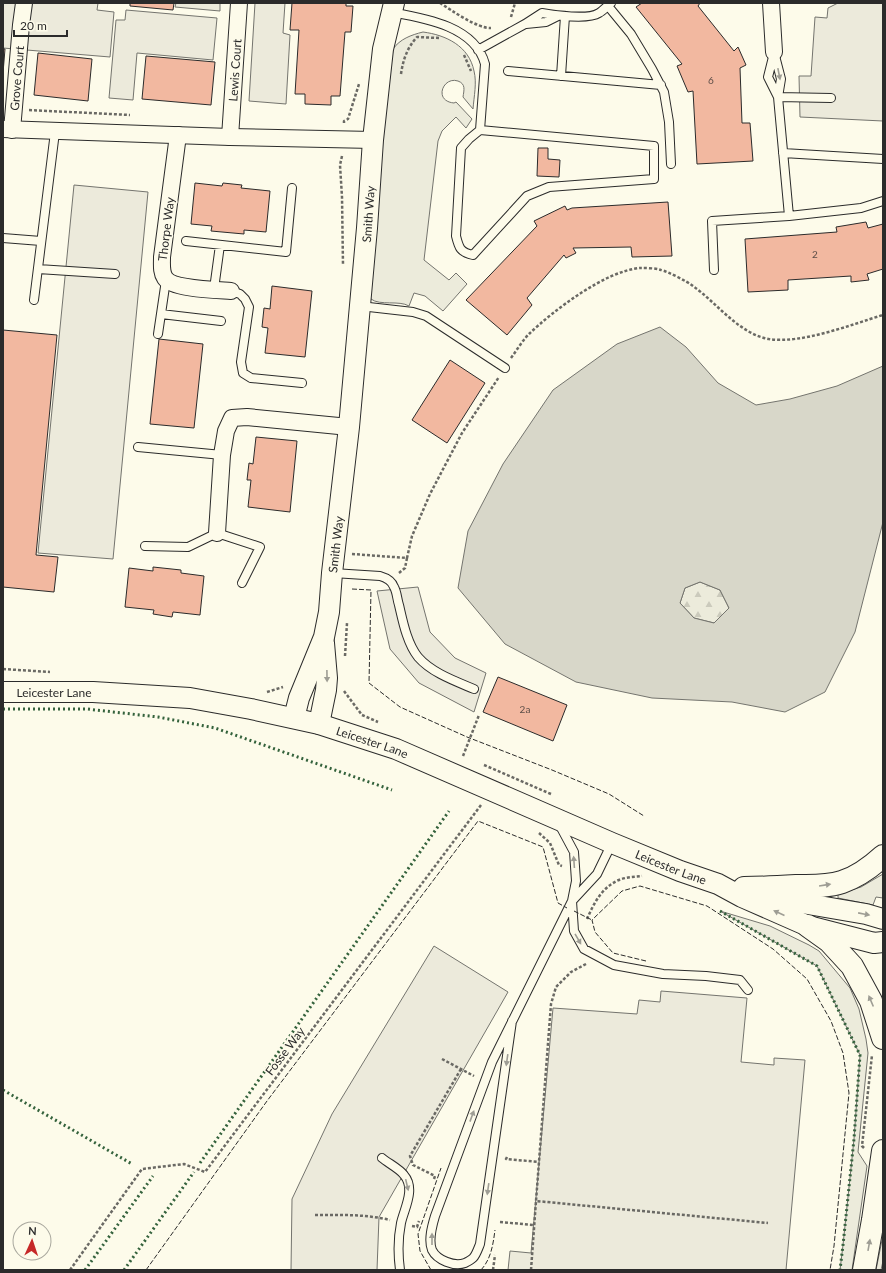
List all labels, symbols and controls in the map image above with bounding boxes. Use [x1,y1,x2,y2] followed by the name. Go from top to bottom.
[14,12,67,38] scale bar
[20,18,47,33] text: 20 m
[225,38,244,102] street label: Lewis Court
[6,44,27,111] street label: Grove Court
[777,68,783,80] one-way arrow
[708,74,714,86] house number: 6
[358,184,377,243] street label: Smith Way
[155,195,177,262] street label: Thorpe Way
[812,248,818,260] house number: 2
[325,514,346,573] street label: Smith Way
[323,670,330,682] one-way arrow
[16,685,92,700] street label: Leicester Lane
[520,703,530,715] house number: 2a
[334,723,411,761] street label: Leicester Lane
[633,846,709,887] street label: Leicester Lane
[571,856,578,868] one-way arrow
[819,882,831,888] one-way arrow
[773,910,784,916] one-way arrow
[858,911,870,917] one-way arrow
[575,933,582,944] one-way arrow
[867,995,873,1007] one-way arrow
[262,1023,308,1078] street label: Fosse Way
[504,1054,510,1066] one-way arrow
[470,1110,476,1122] one-way arrow
[405,1179,411,1191] one-way arrow
[485,1183,491,1195] one-way arrow
[12,1221,52,1261] north arrow
[28,1224,37,1237] text: N
[429,1232,435,1245] one-way arrow
[866,1239,872,1251] one-way arrow

